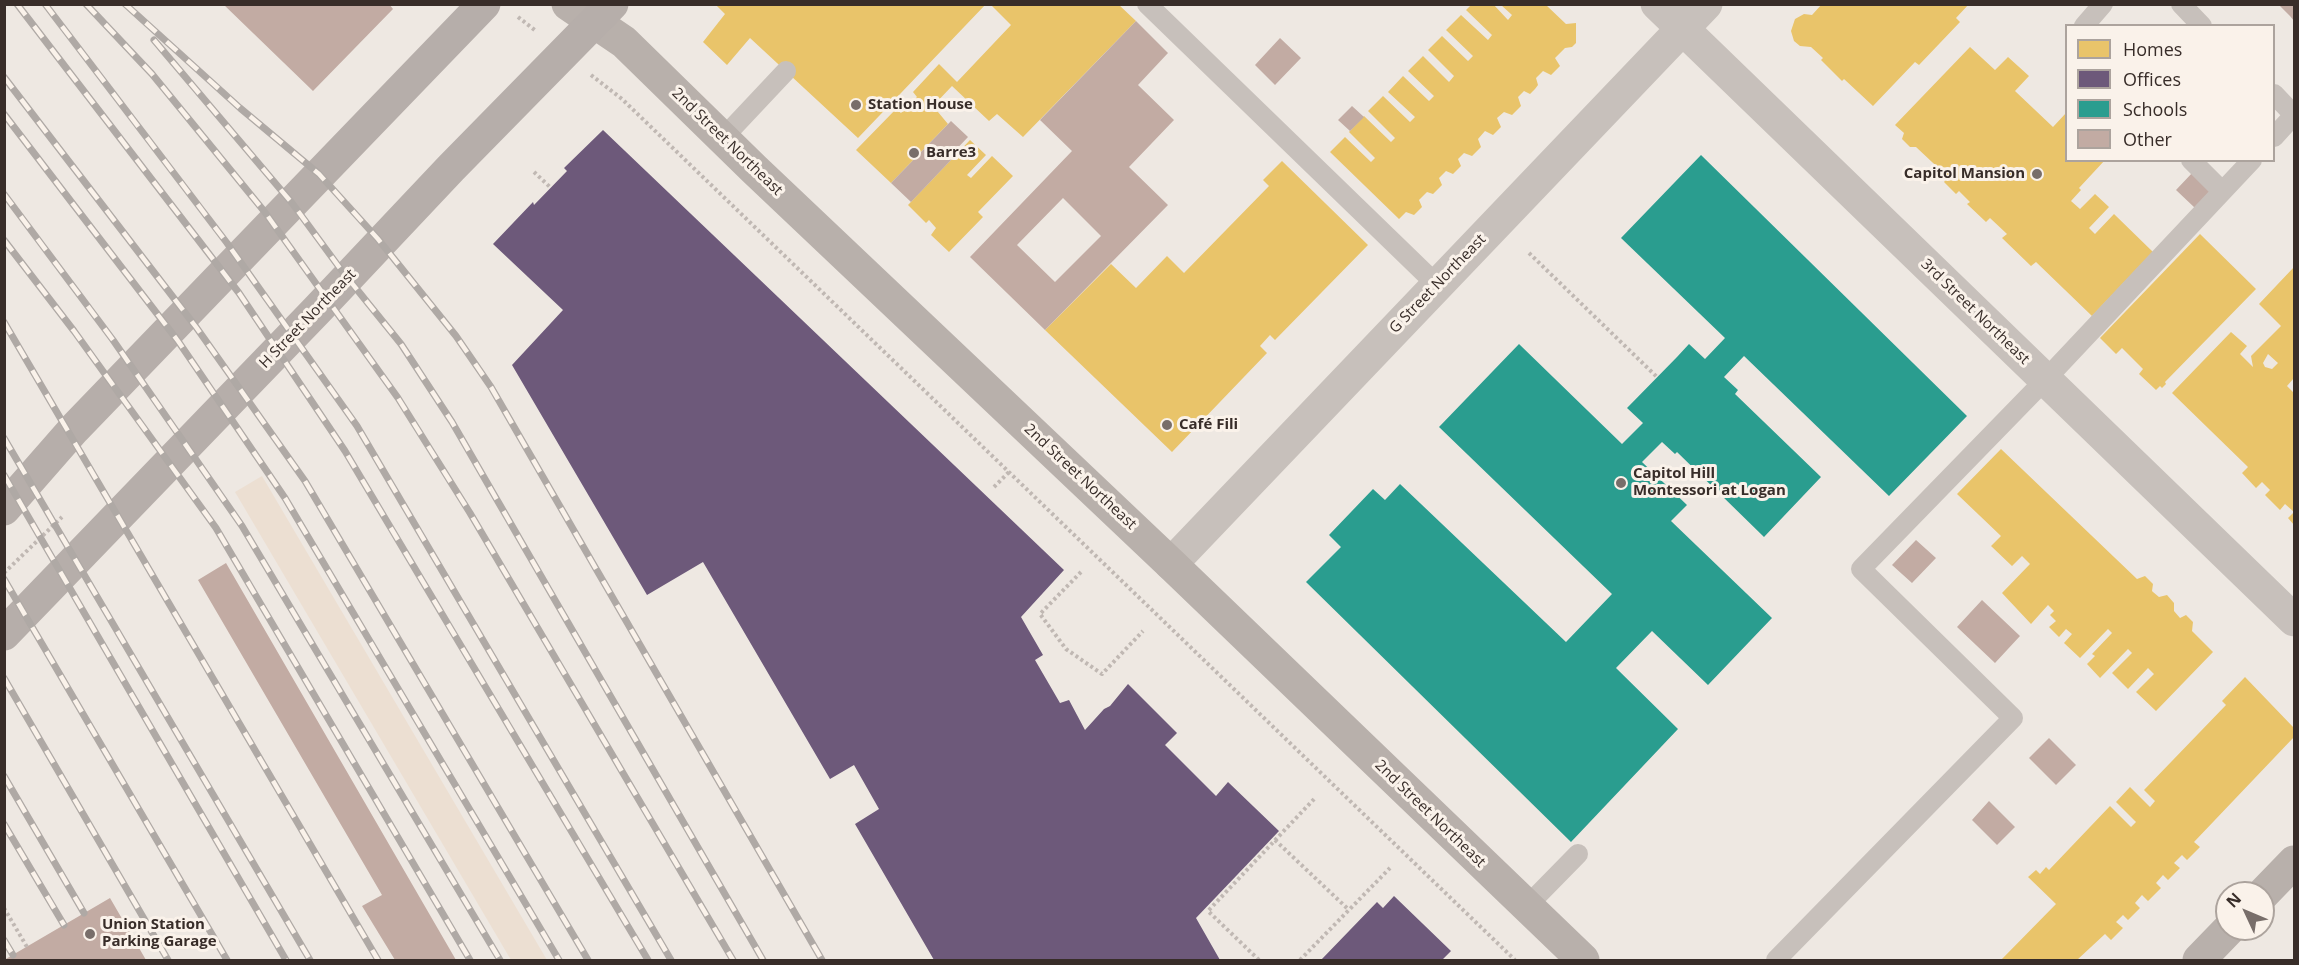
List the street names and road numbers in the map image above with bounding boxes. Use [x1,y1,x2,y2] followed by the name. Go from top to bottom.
[668,85,786,199] street label: 2nd Street Northeast
[1386,231,1490,337] street label: G Street Northeast
[1917,256,2033,368] street label: 3rd Street Northeast
[256,266,360,372] street label: H Street Northeast
[1020,420,1140,534] street label: 2nd Street Northeast
[1371,757,1489,871] street label: 2nd Street Northeast

